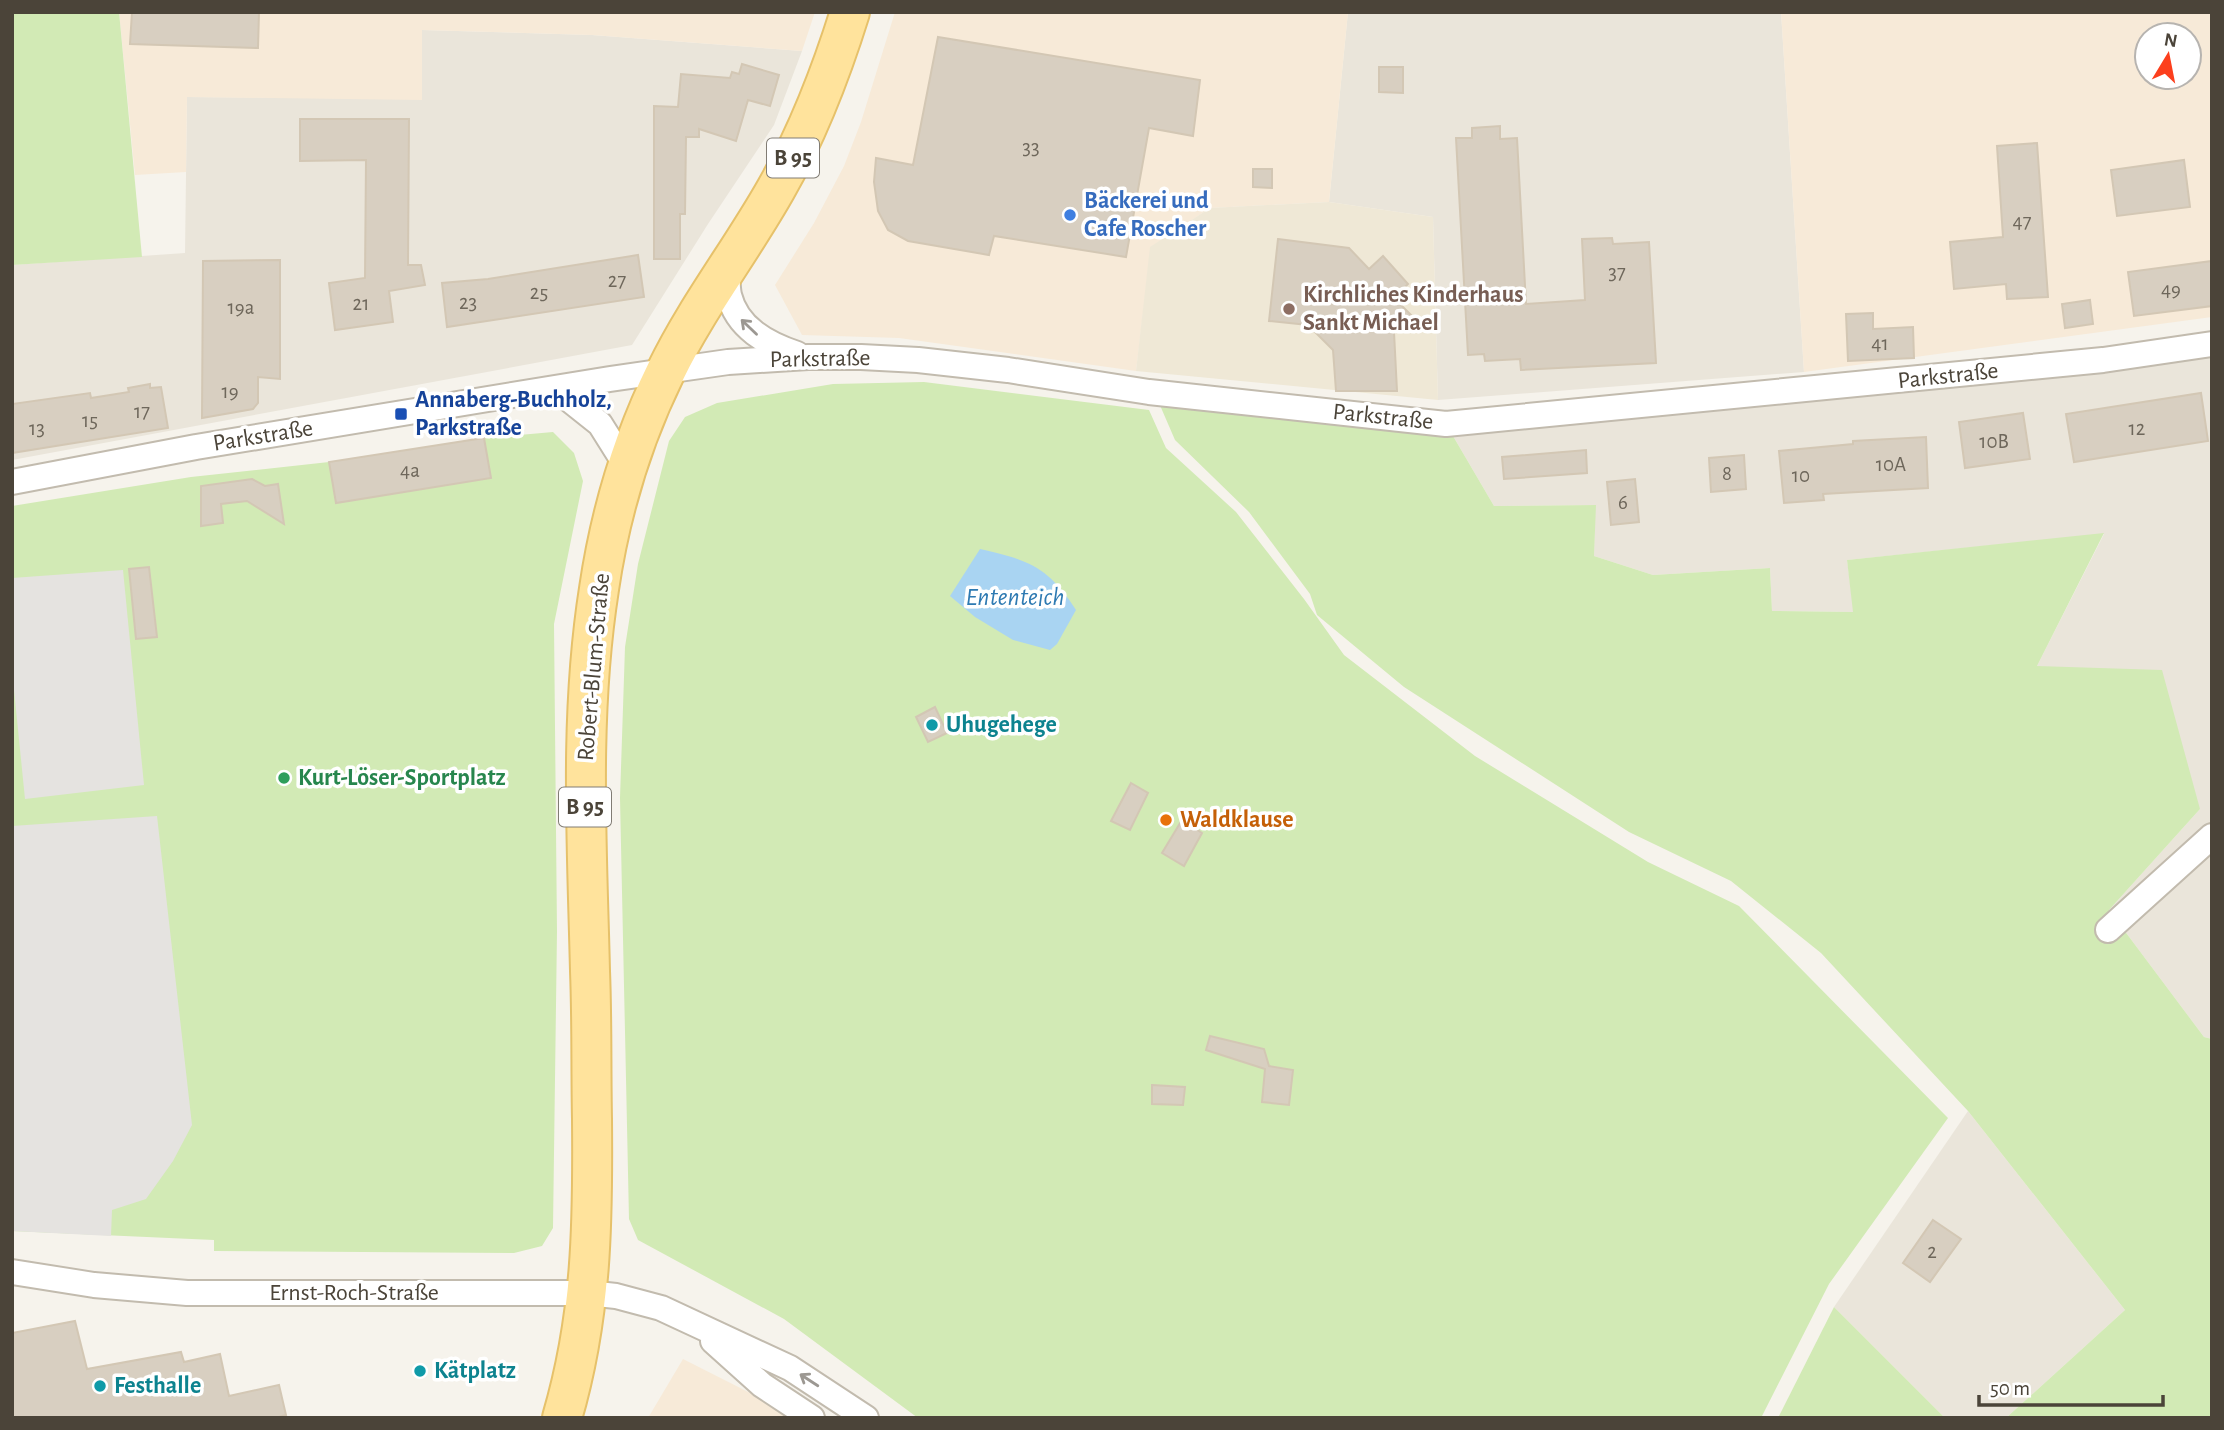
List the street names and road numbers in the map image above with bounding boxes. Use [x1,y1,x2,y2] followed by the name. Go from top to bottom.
[767,139,819,178] road number: B 95
[769,346,871,372] street label: Parkstraße
[1897,359,1999,393] street label: Parkstraße
[1332,400,1434,434] street label: Parkstraße
[211,416,315,456] street label: Parkstraße
[574,572,614,762] street label: Robert-Blum-Straße
[559,788,611,827] road number: B 95
[269,1281,439,1305] street label: Ernst-Roch-Straße

